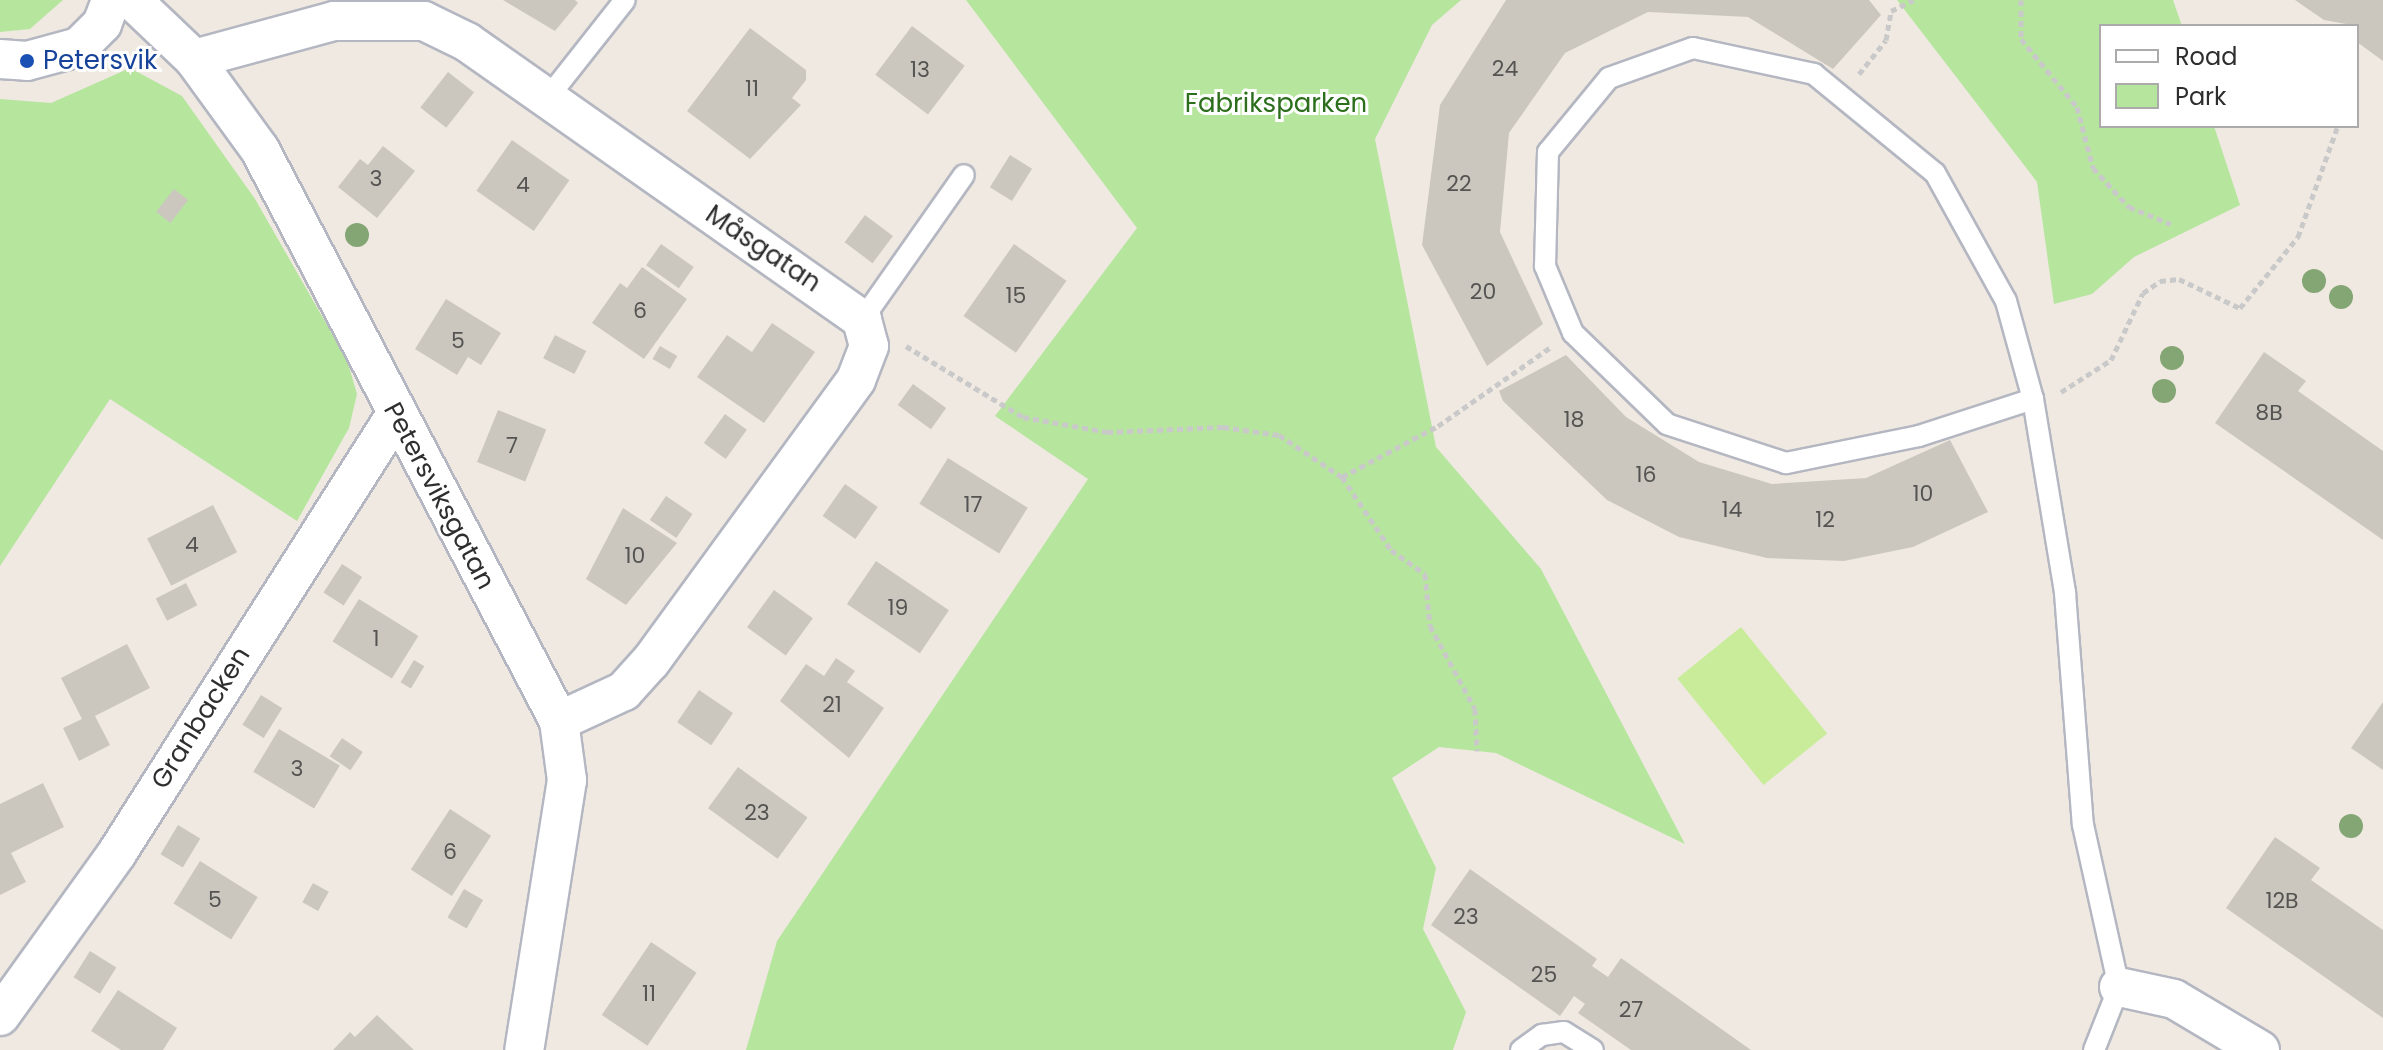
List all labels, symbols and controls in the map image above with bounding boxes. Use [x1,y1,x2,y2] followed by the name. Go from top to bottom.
[2099,24,2359,128] legend
[2175,40,2237,73] text: Road
[43,45,157,77] place label: Petersvik
[18,52,36,70] marker: Petersvik
[1492,56,1518,82] house number: 24
[910,57,930,83] house number: 13
[745,76,759,102] house number: 11
[2175,80,2226,113] text: Park
[1185,88,1367,120] park label: Fabriksparken
[370,166,382,192] house number: 3
[1446,171,1472,197] house number: 22
[516,172,530,198] house number: 4
[699,199,827,299] street label: Måsgatan
[1470,279,1496,305] house number: 20
[1006,283,1026,309] house number: 15
[633,298,647,324] house number: 6
[451,328,465,354] house number: 5
[377,397,501,595] street label: Petersviksgatan
[2255,400,2283,426] house number: 8B
[1564,407,1584,433] house number: 18
[506,433,518,459] house number: 7
[1635,462,1657,488] house number: 16
[1913,481,1933,507] house number: 10
[963,492,983,518] house number: 17
[1722,497,1742,523] house number: 14
[1815,507,1835,533] house number: 12
[185,532,199,558] house number: 4
[625,543,645,569] house number: 10
[888,595,908,621] house number: 19
[372,626,380,652] house number: 1
[145,641,257,795] street label: Granbacken
[822,692,842,718] house number: 21
[291,756,303,782] house number: 3
[744,800,770,826] house number: 23
[443,839,457,865] house number: 6
[208,887,222,913] house number: 5
[2265,888,2299,914] house number: 12B
[1453,904,1479,930] house number: 23
[1531,962,1557,988] house number: 25
[642,981,656,1007] house number: 11
[1619,997,1643,1023] house number: 27

